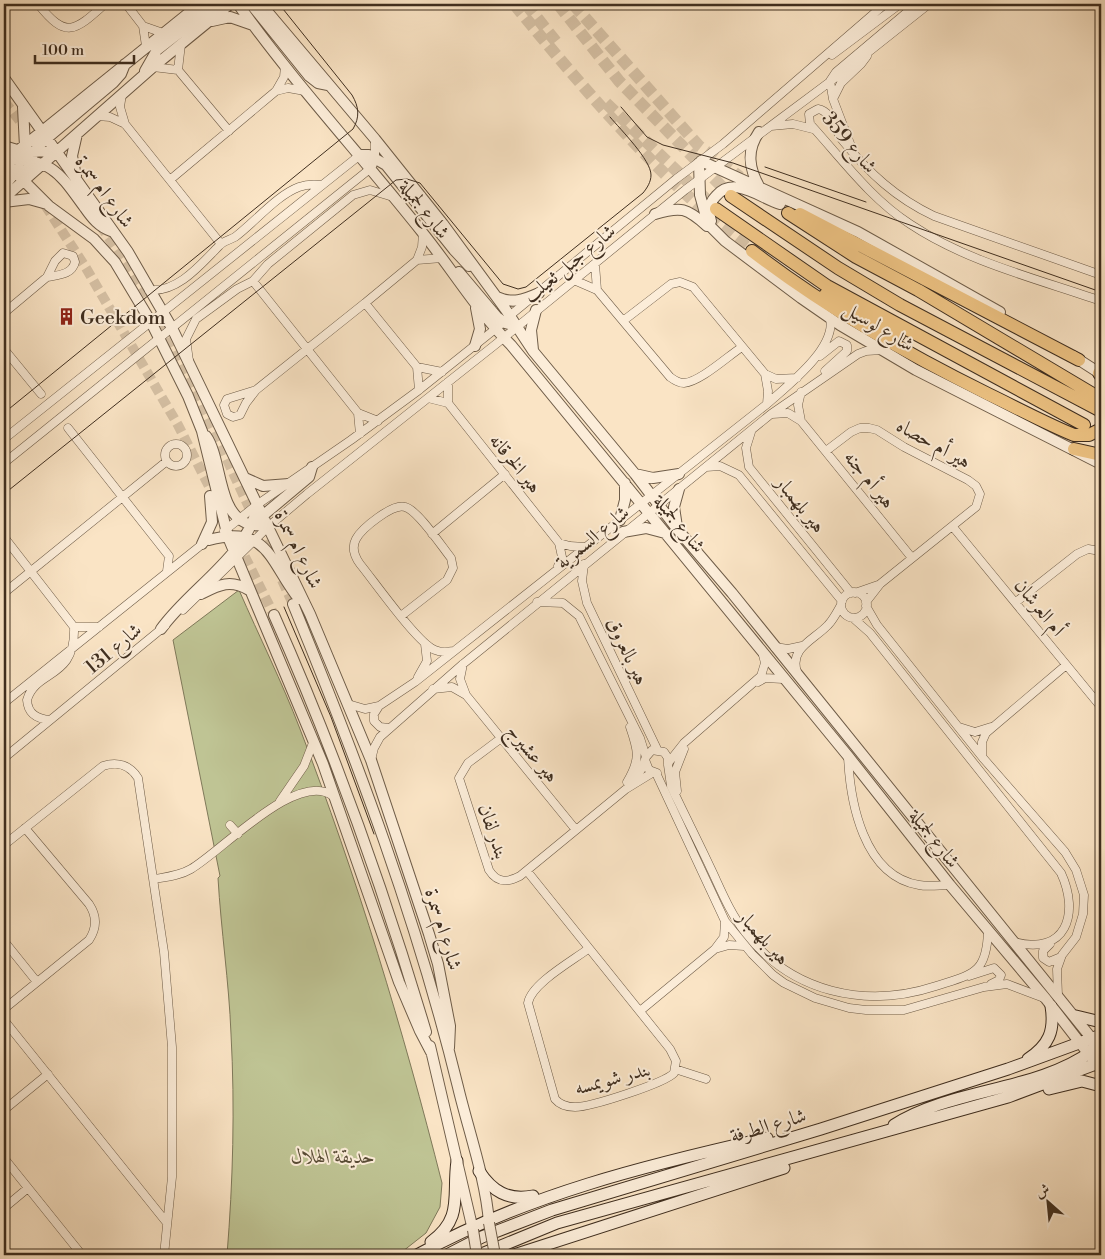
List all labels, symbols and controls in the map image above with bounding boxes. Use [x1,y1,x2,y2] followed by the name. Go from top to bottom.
[35,32,134,64] scale bar
[42,41,84,60] text: 100 m
[813,107,882,182] street label: شارع 359
[66,150,139,236] street label: شارع ام سمرة
[389,174,455,247] street label: شارع لجميلة
[519,219,624,312] street label: شارع جبل ثعيلب
[836,296,918,362] street label: شارع لوسيل
[80,306,166,331] place label: Geekdom
[56,307,76,327] building icon: Geekdom
[890,411,976,478] street label: هير أم حصاه
[483,429,547,499] street label: هير الخرقانه
[835,444,902,517] street label: هير أم جنه
[768,470,830,539] street label: هير بلهمبار
[644,489,710,561] street label: شارع لجميلة
[551,501,638,579] street label: شارع السمرية
[264,506,327,595] street label: شارع ام سمرة
[1005,572,1072,645] street label: أم العرشان
[600,614,653,690] street label: هير بالعروق
[80,618,150,683] street label: شارع 131
[497,719,564,791] street label: هير عشيرج
[471,801,514,862] street label: بندر لفان
[899,803,965,876] street label: شارع لجميلة
[414,885,467,975] street label: شارع ام سمرة
[730,903,794,971] street label: هير بلهمبار
[572,1057,653,1102] street label: بندر شويمسه
[727,1104,810,1153] street label: شارع الطرفة
[291,1145,375,1170] park label: حديقة الهلال
[1022,1176,1072,1226] north arrow
[1032,1180,1053,1202] text: ش

